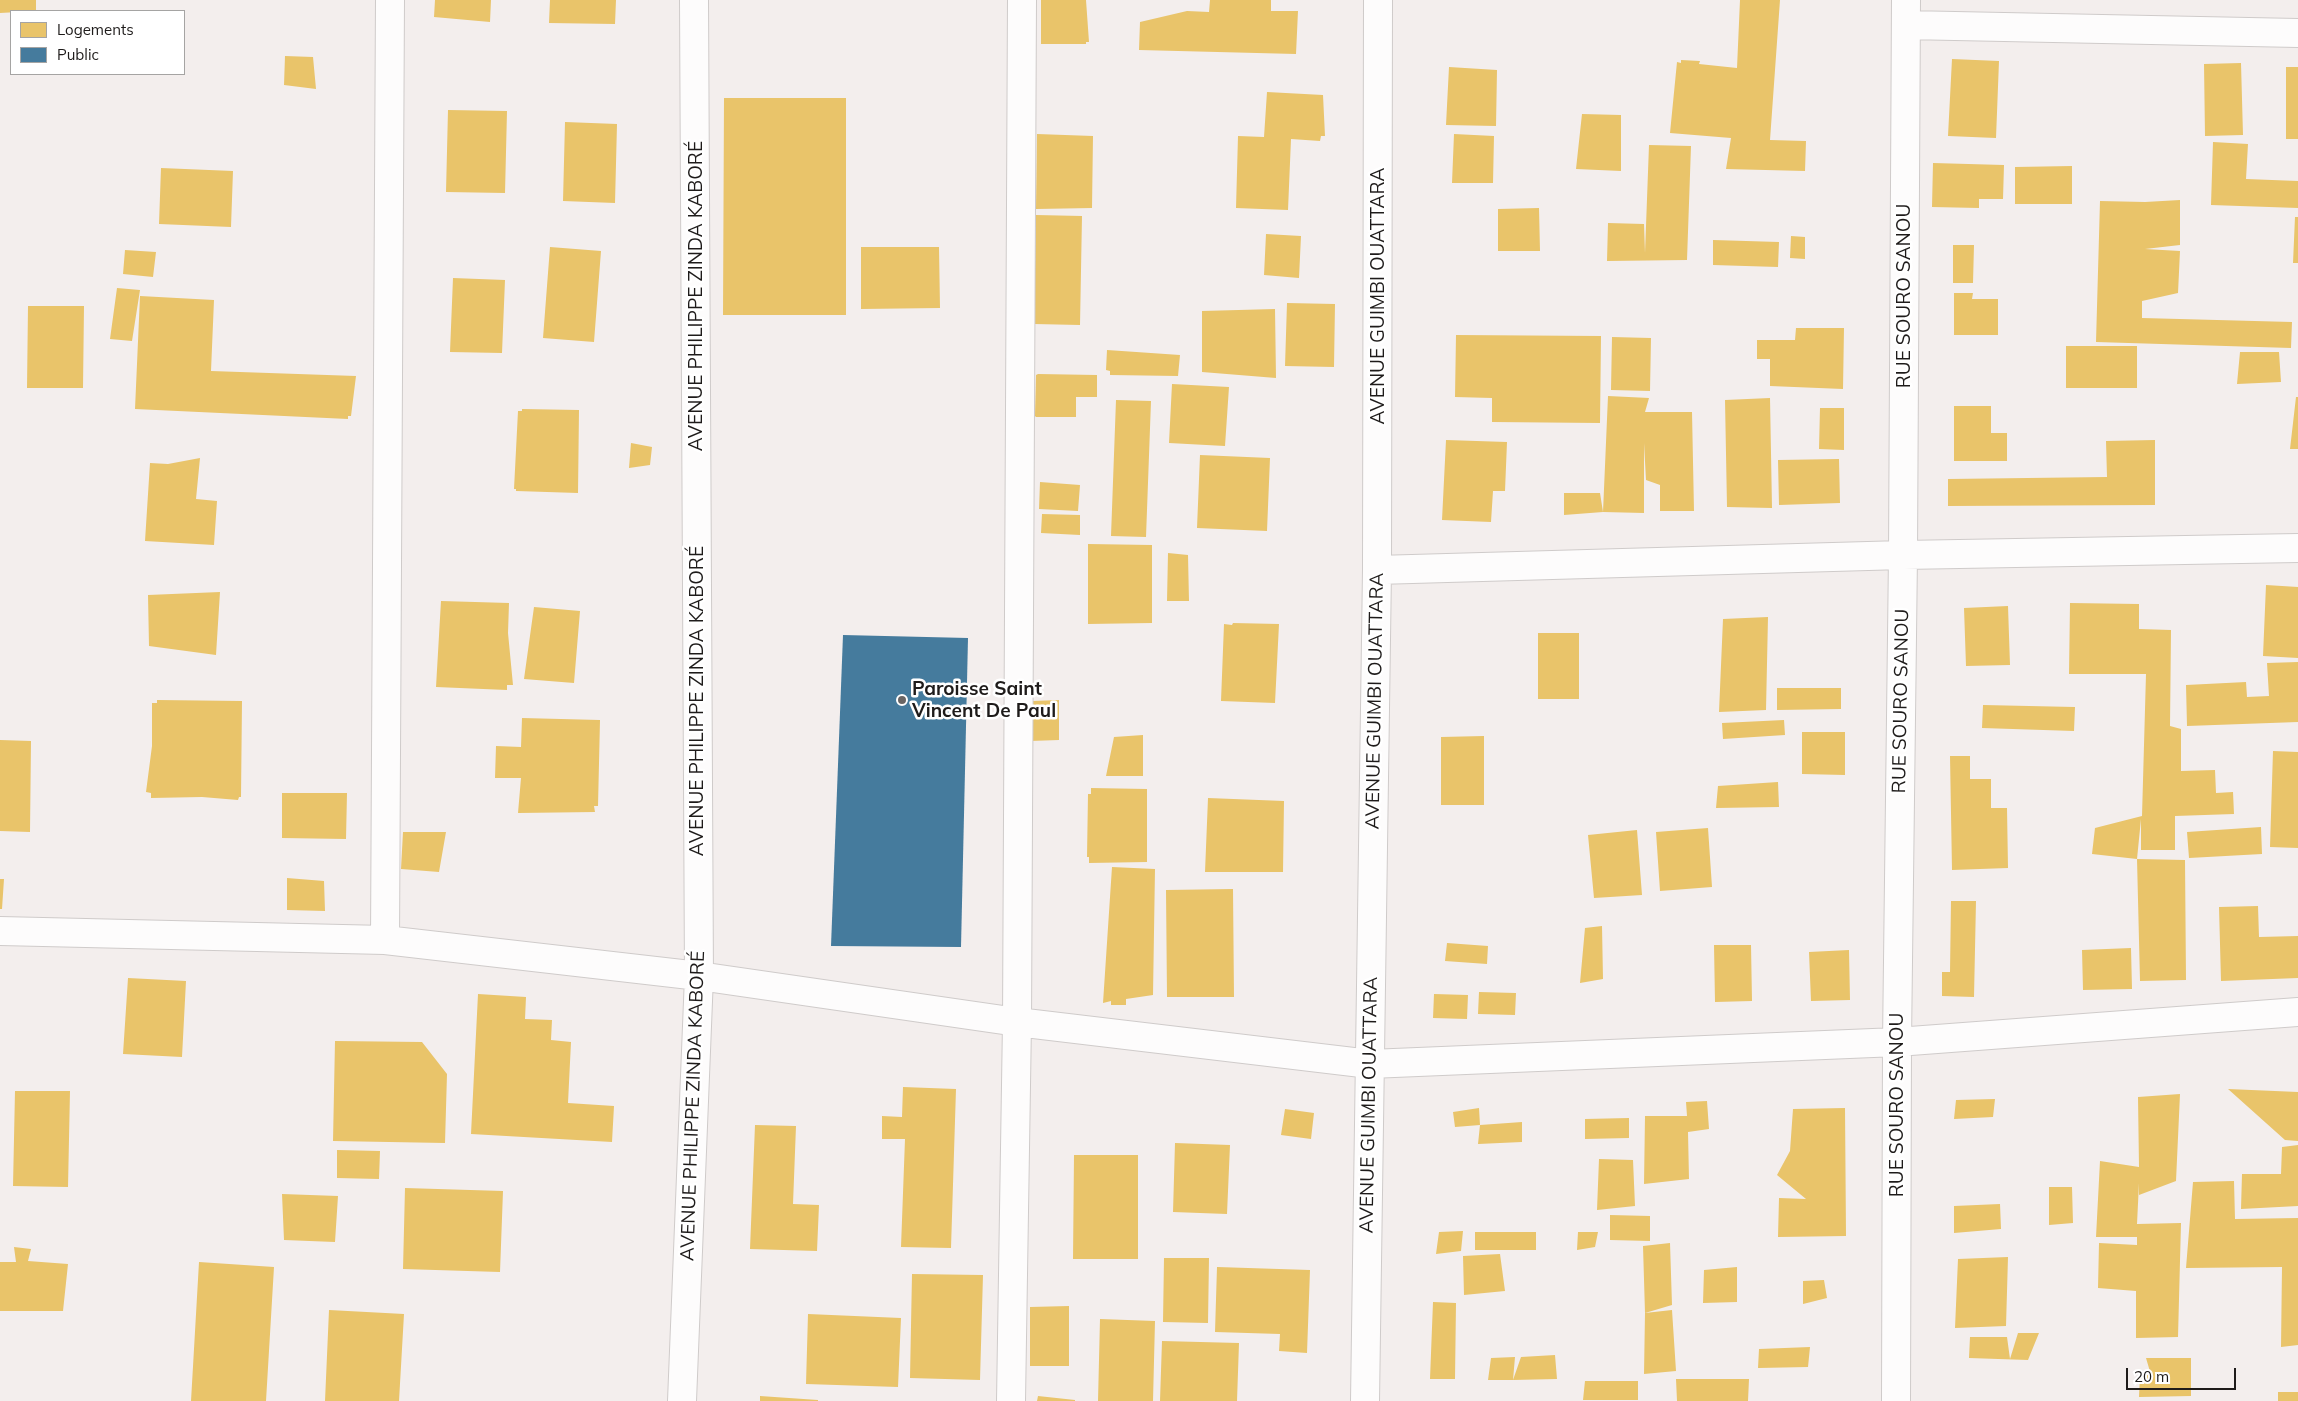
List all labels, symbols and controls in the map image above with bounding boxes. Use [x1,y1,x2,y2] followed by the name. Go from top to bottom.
[10,10,185,75] legend
[57,20,134,39] text: Logements
[57,45,99,64] text: Public
[685,141,707,451] street label: AVENUE PHILIPPE ZINDA KABORÉ
[1367,168,1389,424] street label: AVENUE GUIMBI OUATTARA
[1893,204,1915,388] street label: RUE SOURO SANOU
[686,546,708,856] street label: AVENUE PHILIPPE ZINDA KABORÉ
[1361,572,1389,830] street label: AVENUE GUIMBI OUATTARA
[1888,608,1914,794] street label: RUE SOURO SANOU
[912,678,1056,722] place label: Paroisse Saint Vincent De Paul
[896,694,908,706] marker: Paroisse Saint Vincent De Paul
[676,951,710,1261] street label: AVENUE PHILIPPE ZINDA KABORÉ
[1355,976,1383,1234] street label: AVENUE GUIMBI OUATTARA
[1886,1013,1908,1197] street label: RUE SOURO SANOU
[2128,1358,2238,1390] scale bar
[2134,1367,2169,1386] text: 20 m

